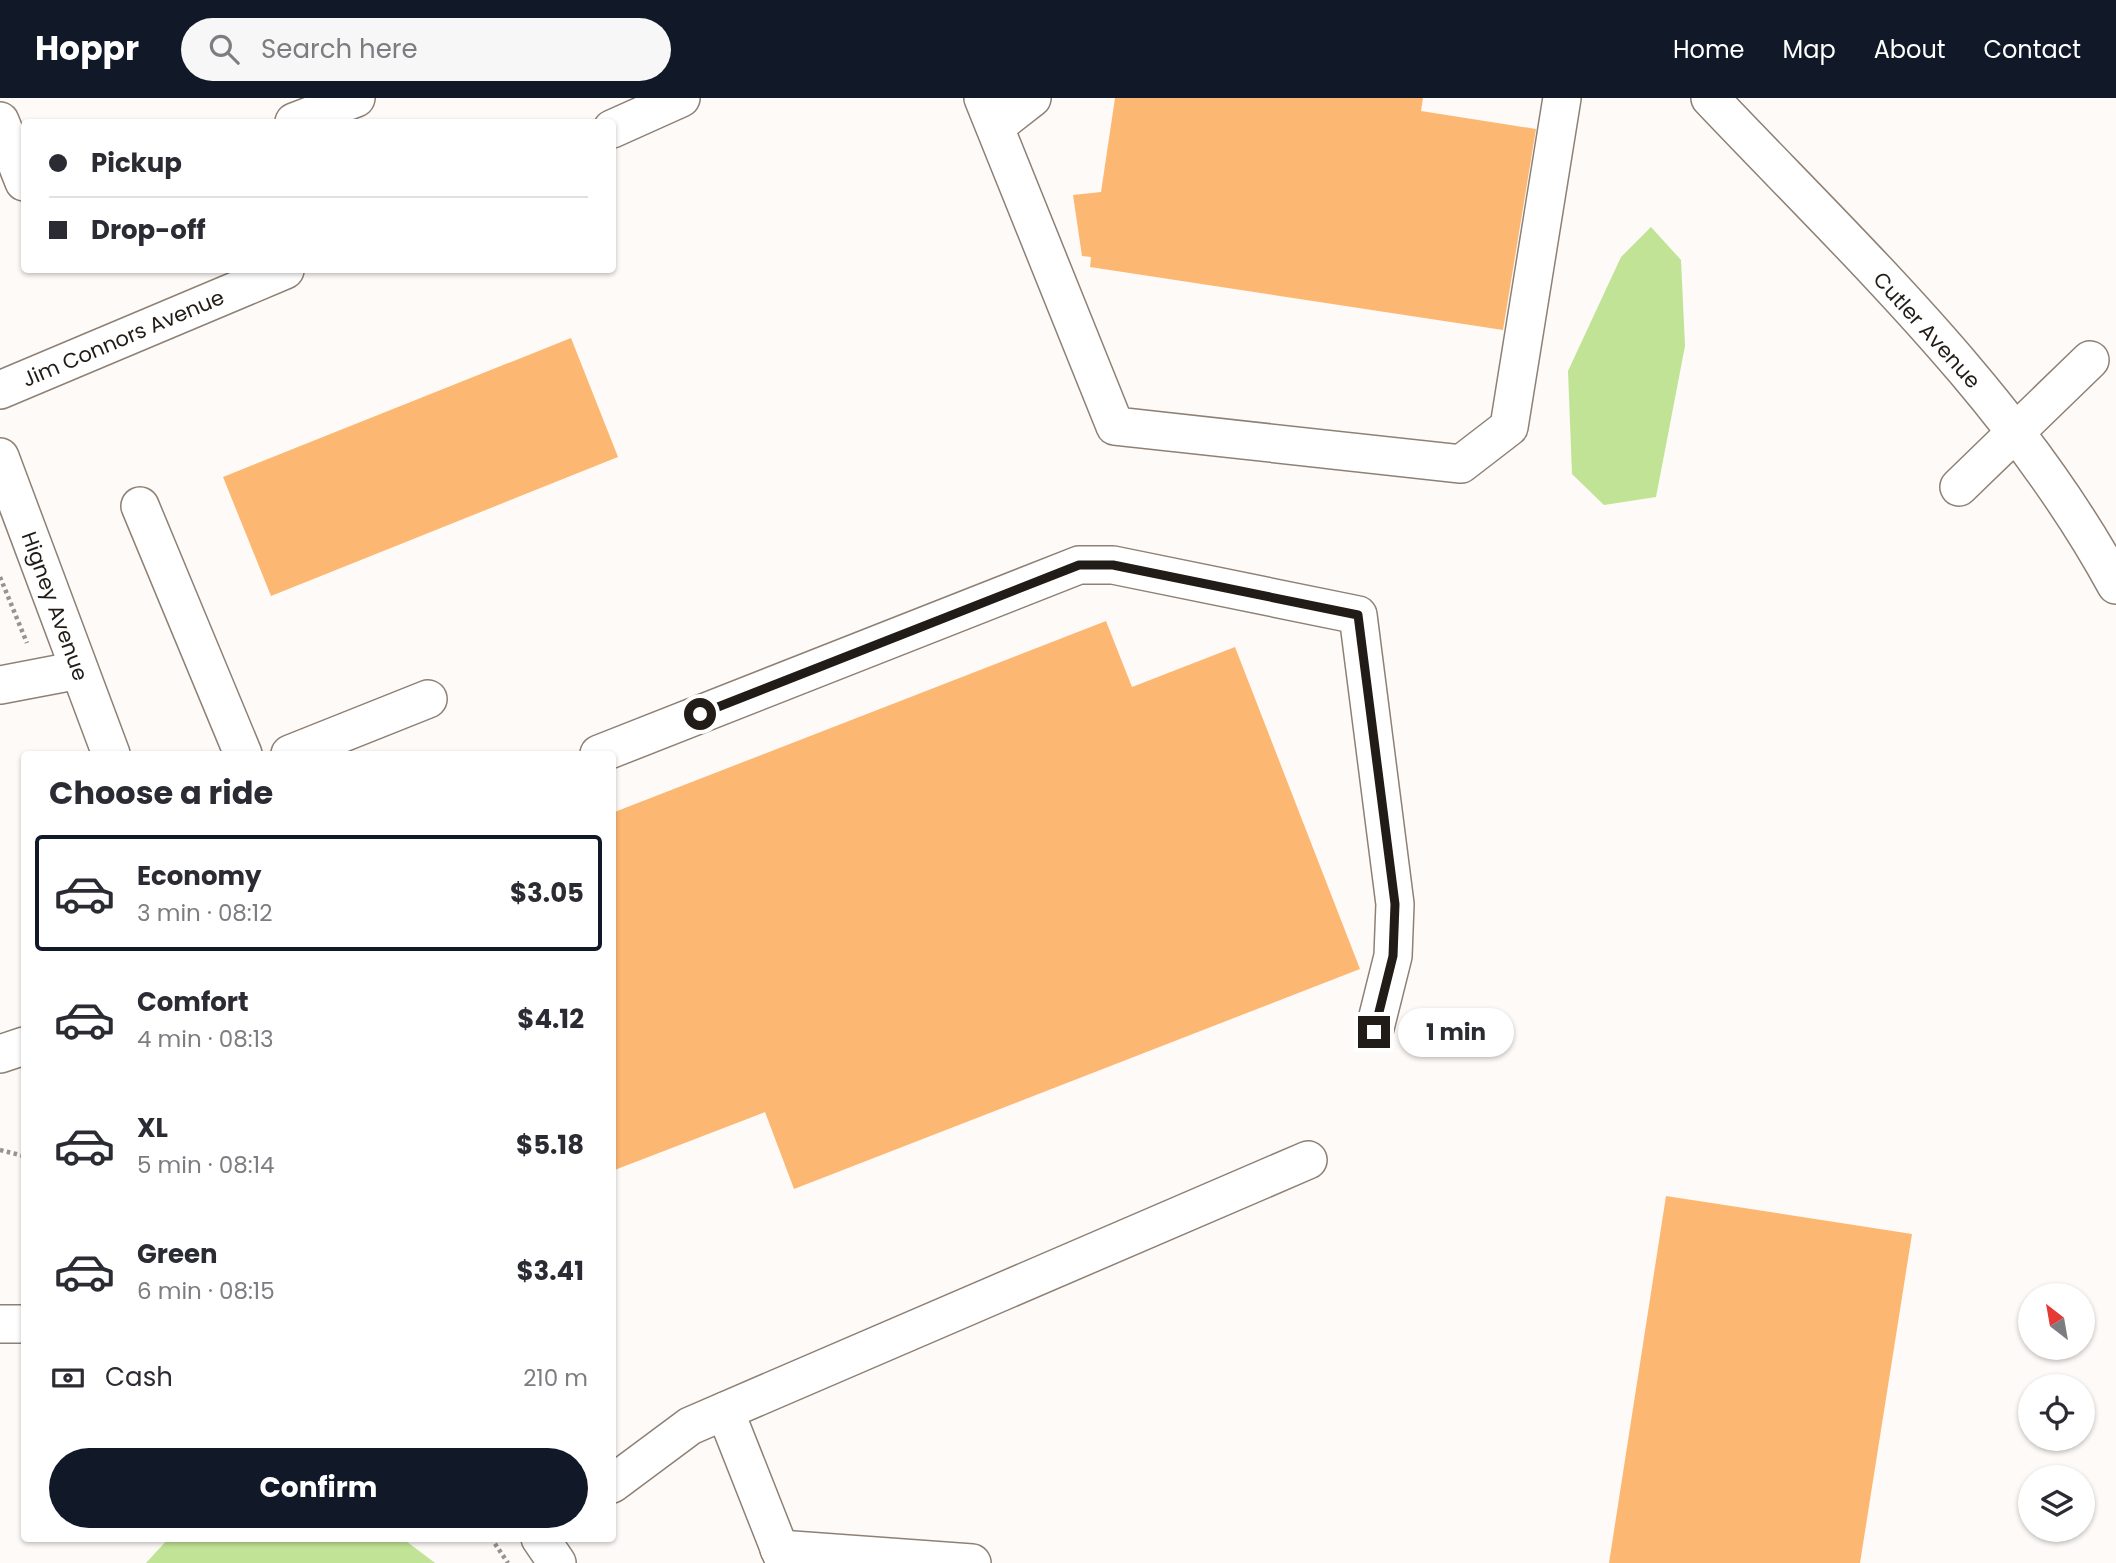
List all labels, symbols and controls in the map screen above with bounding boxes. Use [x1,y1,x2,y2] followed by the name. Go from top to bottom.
[181,18,671,81] search box
[35,25,139,72] text: Hoppr
[205,30,243,68] icon: search
[261,31,418,67] text: Search here
[1673,33,1745,66] text: Home
[1783,33,1836,66] text: Map
[1874,33,1945,66] text: About
[1983,33,2081,66] text: Contact
[91,145,182,181] text: Pickup
[91,212,206,248] text: Drop-off
[1867,265,1987,395] street label: Cutler Avenue
[18,282,228,394] street label: Jim Connors Avenue
[15,527,95,685] street label: Higney Avenue
[684,698,716,730] route start
[49,770,273,815] text: Choose a ride
[137,858,261,894] text: Economy
[53,862,116,925] icon: car
[510,875,584,911] text: $3.05
[137,897,272,929] text: 3 min · 08:12
[137,984,249,1020] text: Comfort
[53,988,116,1051] icon: car
[517,1001,584,1037] text: $4.12
[1398,1007,1514,1056] callout: 1 min
[1358,1016,1390,1048] route end
[1426,1016,1486,1048] text: 1 min
[137,1023,274,1055] text: 4 min · 08:13
[137,1110,168,1146] text: XL
[53,1114,116,1177] icon: car
[516,1127,584,1163] text: $5.18
[137,1149,275,1181] text: 5 min · 08:14
[137,1236,218,1272] text: Green
[53,1240,116,1303] icon: car
[516,1253,584,1289] text: $3.41
[137,1275,275,1307] text: 6 min · 08:15
[2018,1283,2095,1360] north arrow
[2018,1283,2095,1542] map controls
[49,1359,87,1397] icon: cash
[105,1359,173,1395] text: Cash
[523,1362,588,1394] text: 210 m
[2018,1374,2095,1451] button: locate
[49,1448,588,1528] button: Confirm
[2018,1465,2095,1542] button: layers

